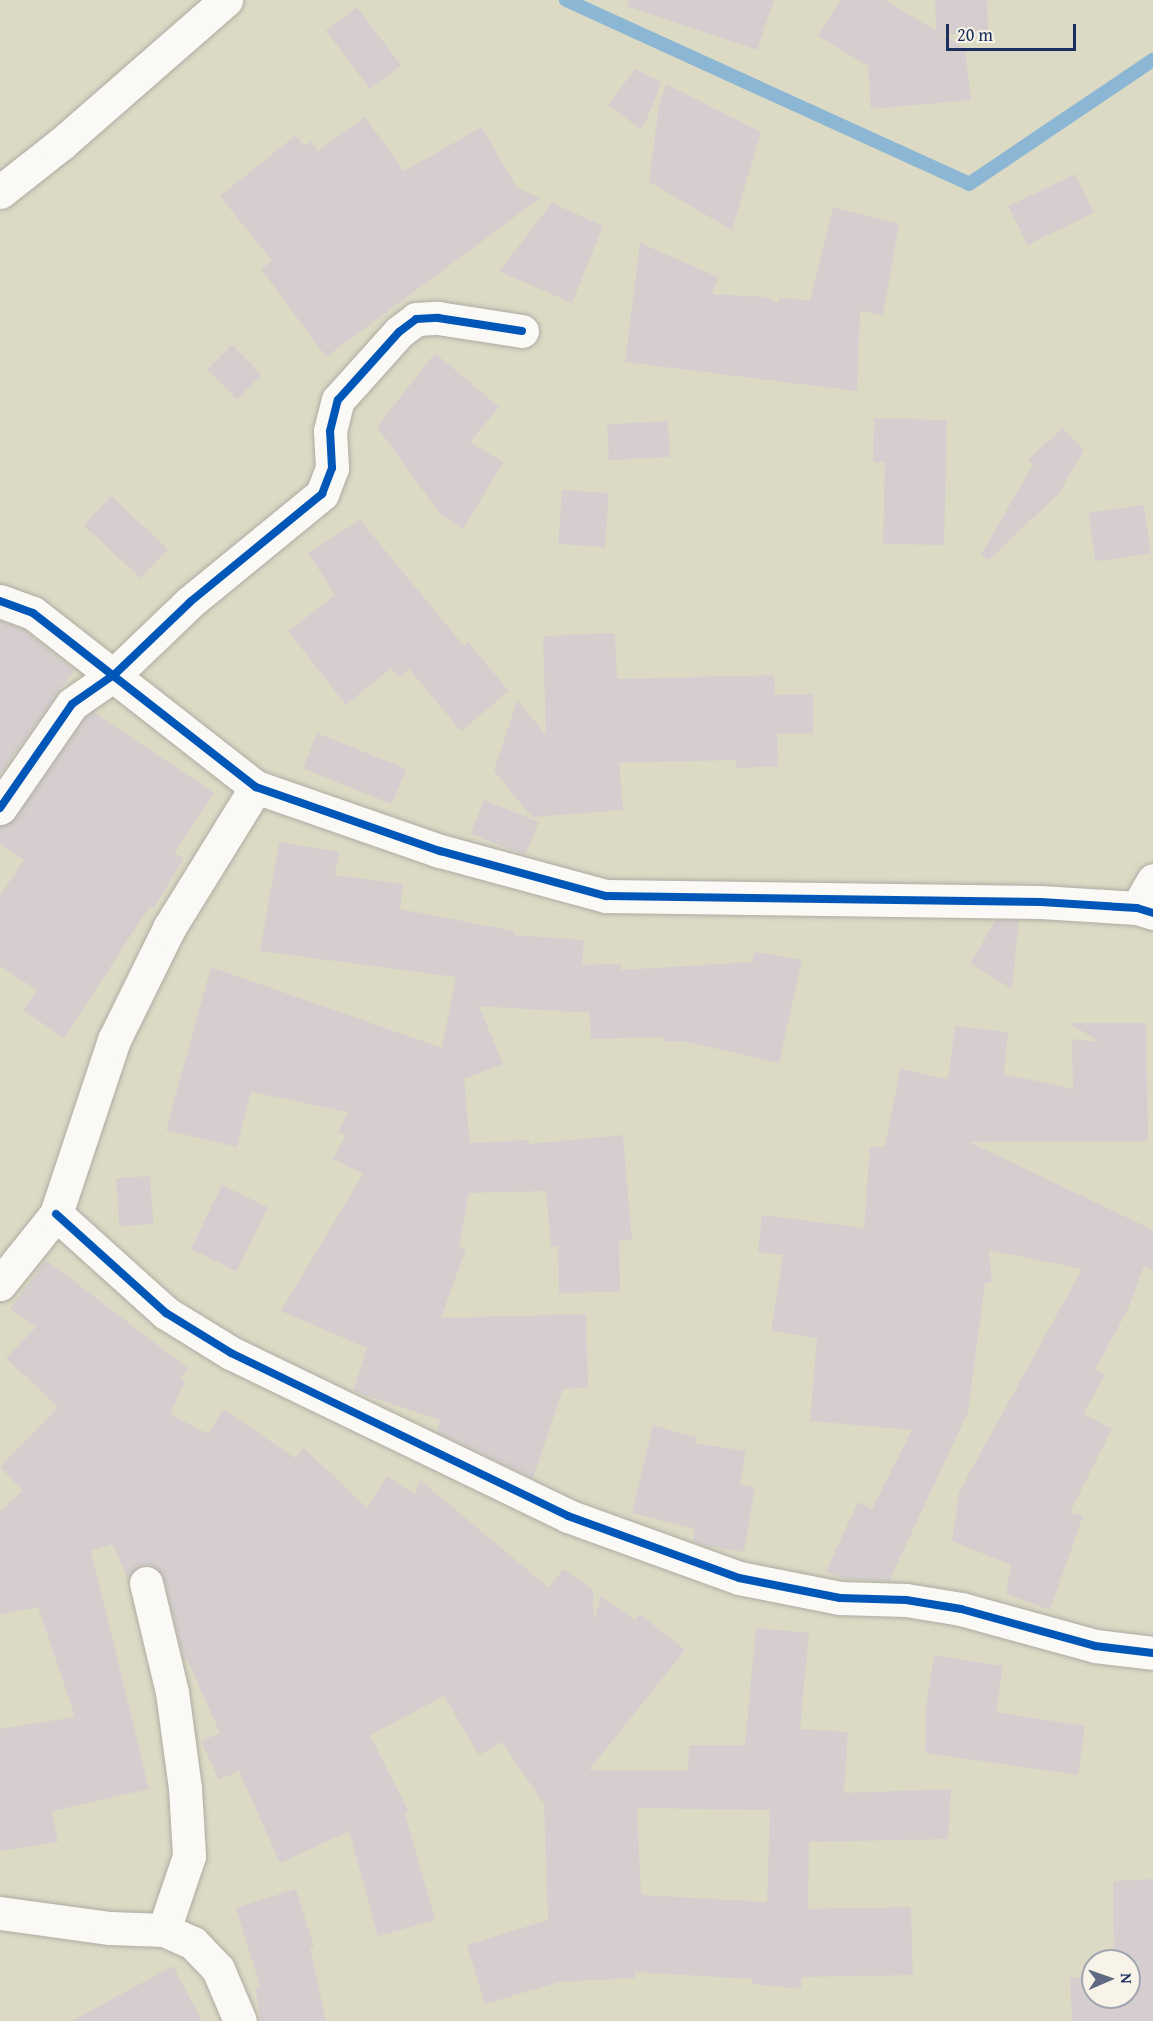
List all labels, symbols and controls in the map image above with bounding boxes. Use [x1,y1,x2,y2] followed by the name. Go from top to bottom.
[949,12,1080,50] scale bar
[957,21,993,48] text: 20 m
[1081,1949,1141,2009] north arrow
[1115,1973,1139,1984] text: N

